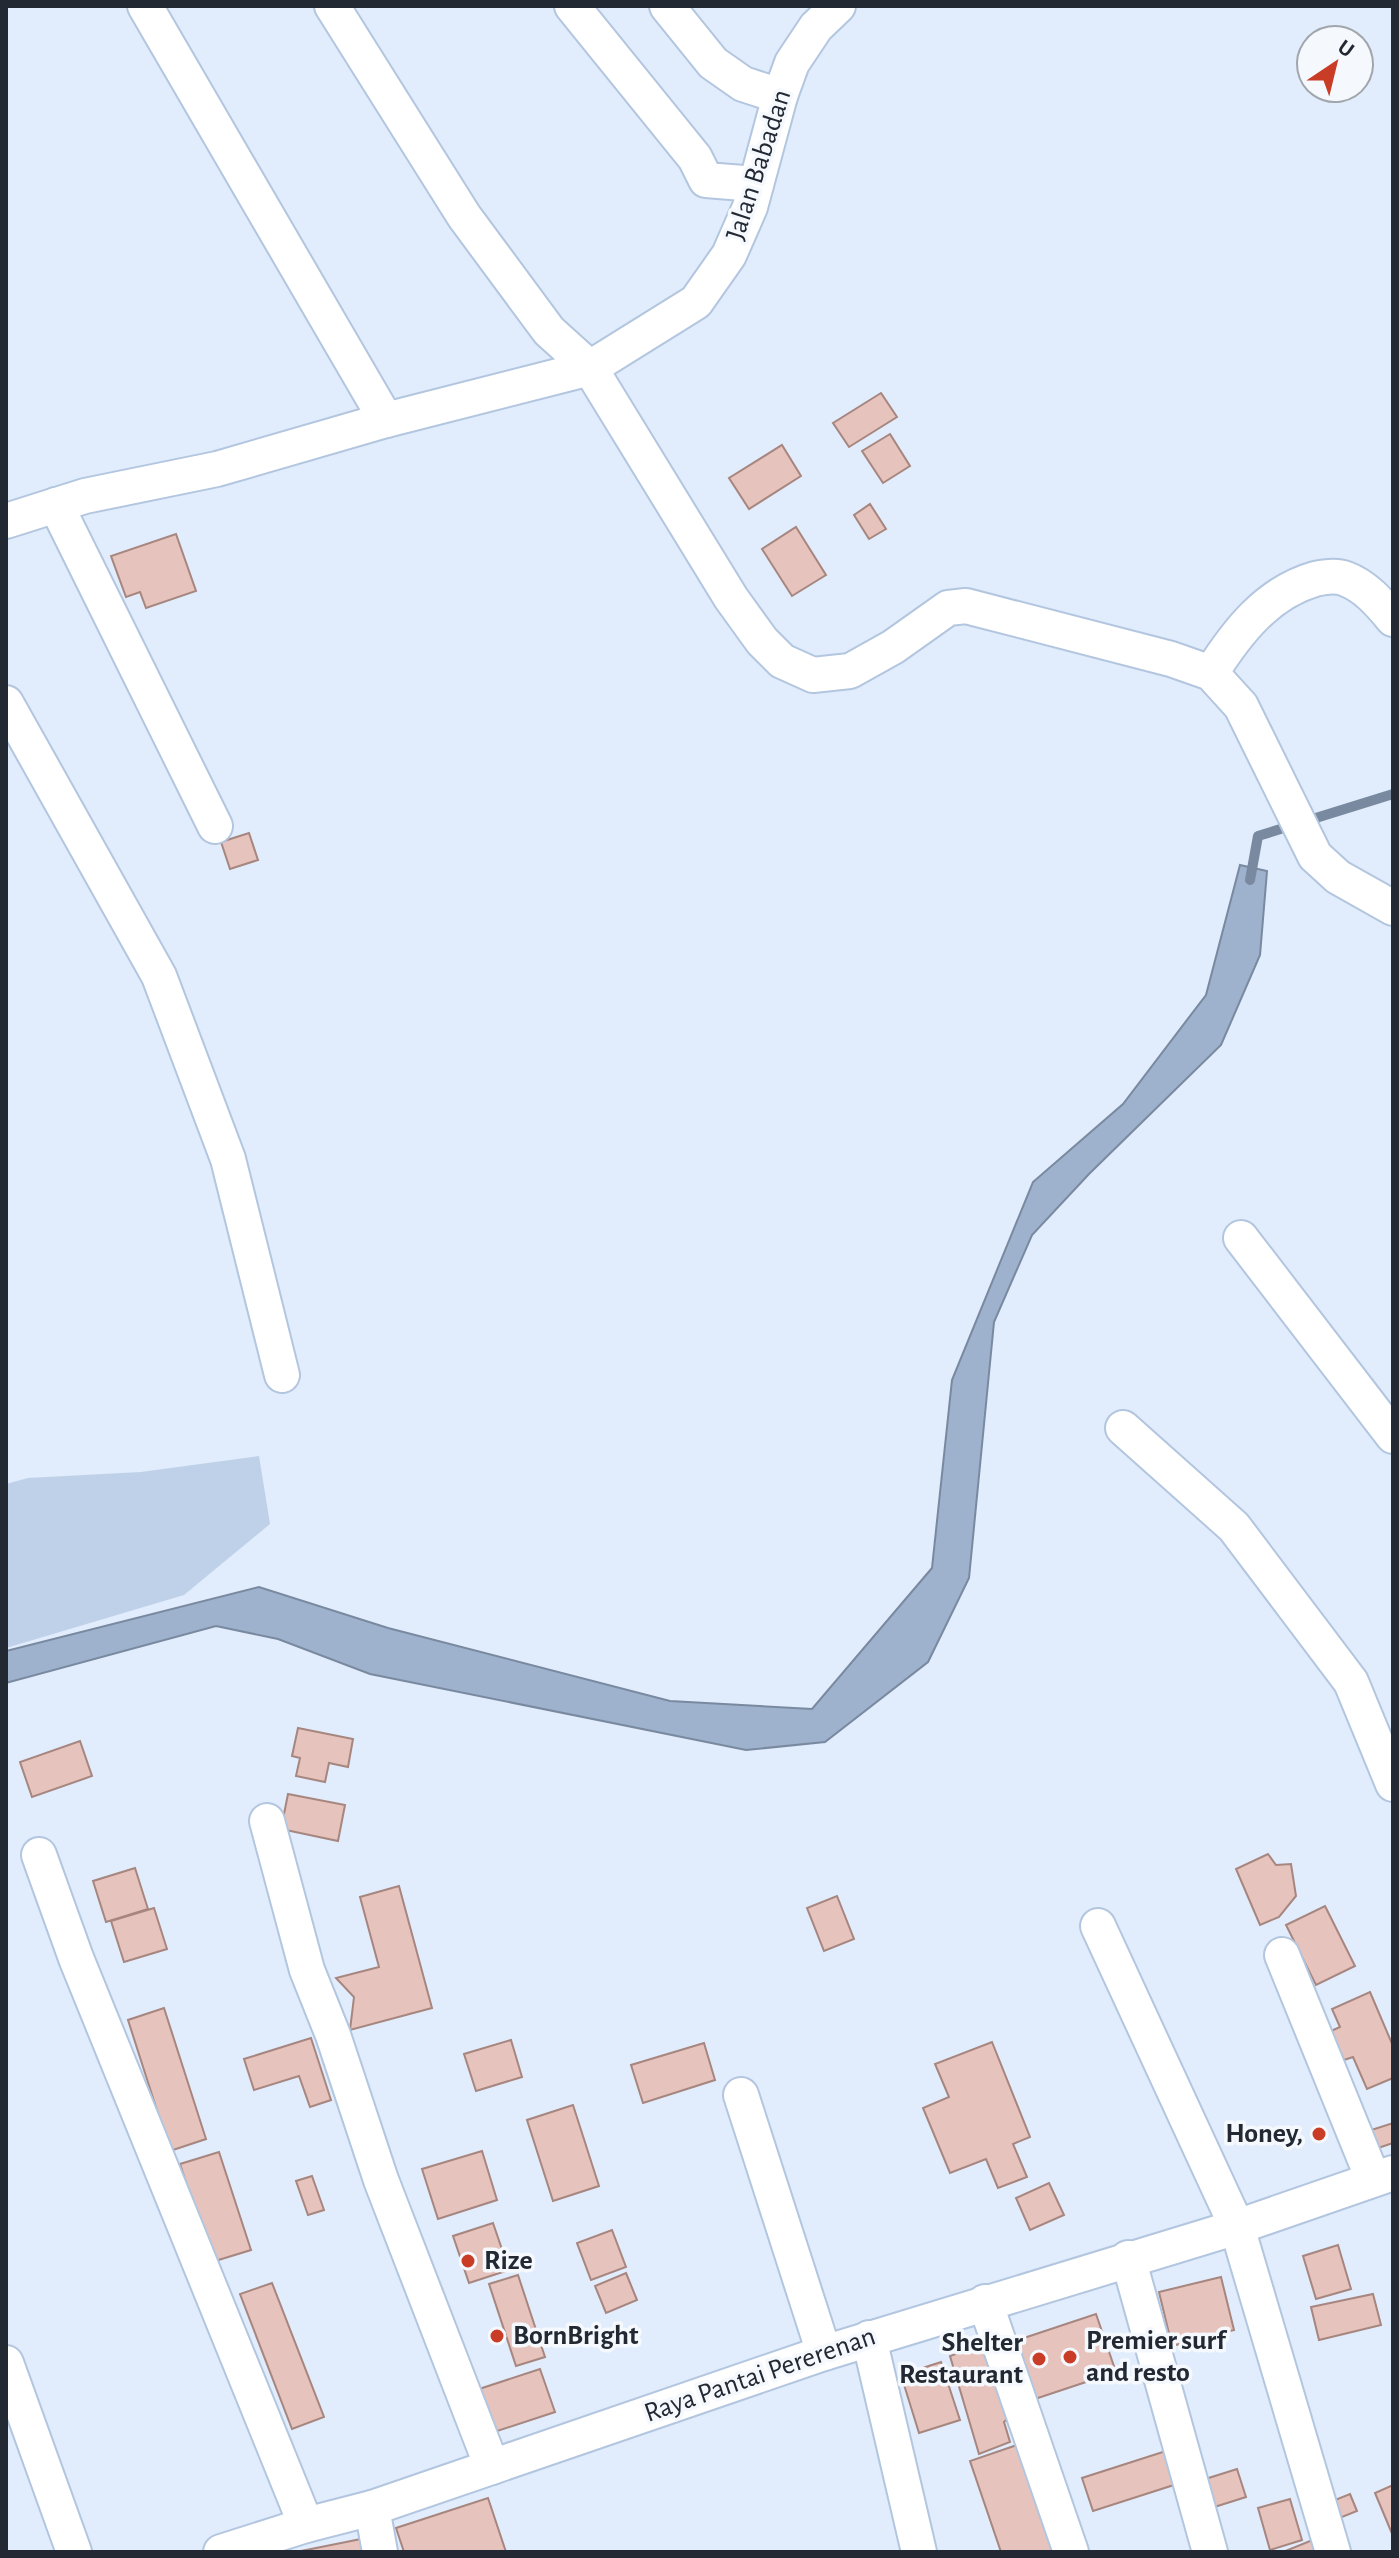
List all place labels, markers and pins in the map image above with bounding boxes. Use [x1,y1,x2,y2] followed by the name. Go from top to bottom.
[1225,2120,1303,2148] place label: Honey,
[1310,2125,1328,2143] marker: Honey,
[484,2247,533,2275] place label: Rize
[459,2252,477,2270] marker: Rize
[513,2322,639,2350] place label: BornBright
[488,2327,506,2345] marker: BornBright
[1086,2327,1227,2387] place label: Premier surf and resto
[899,2329,1024,2389] place label: Shelter Restaurant
[1061,2348,1079,2366] marker: Premier surf and resto
[1030,2350,1048,2368] marker: Shelter Restaurant

